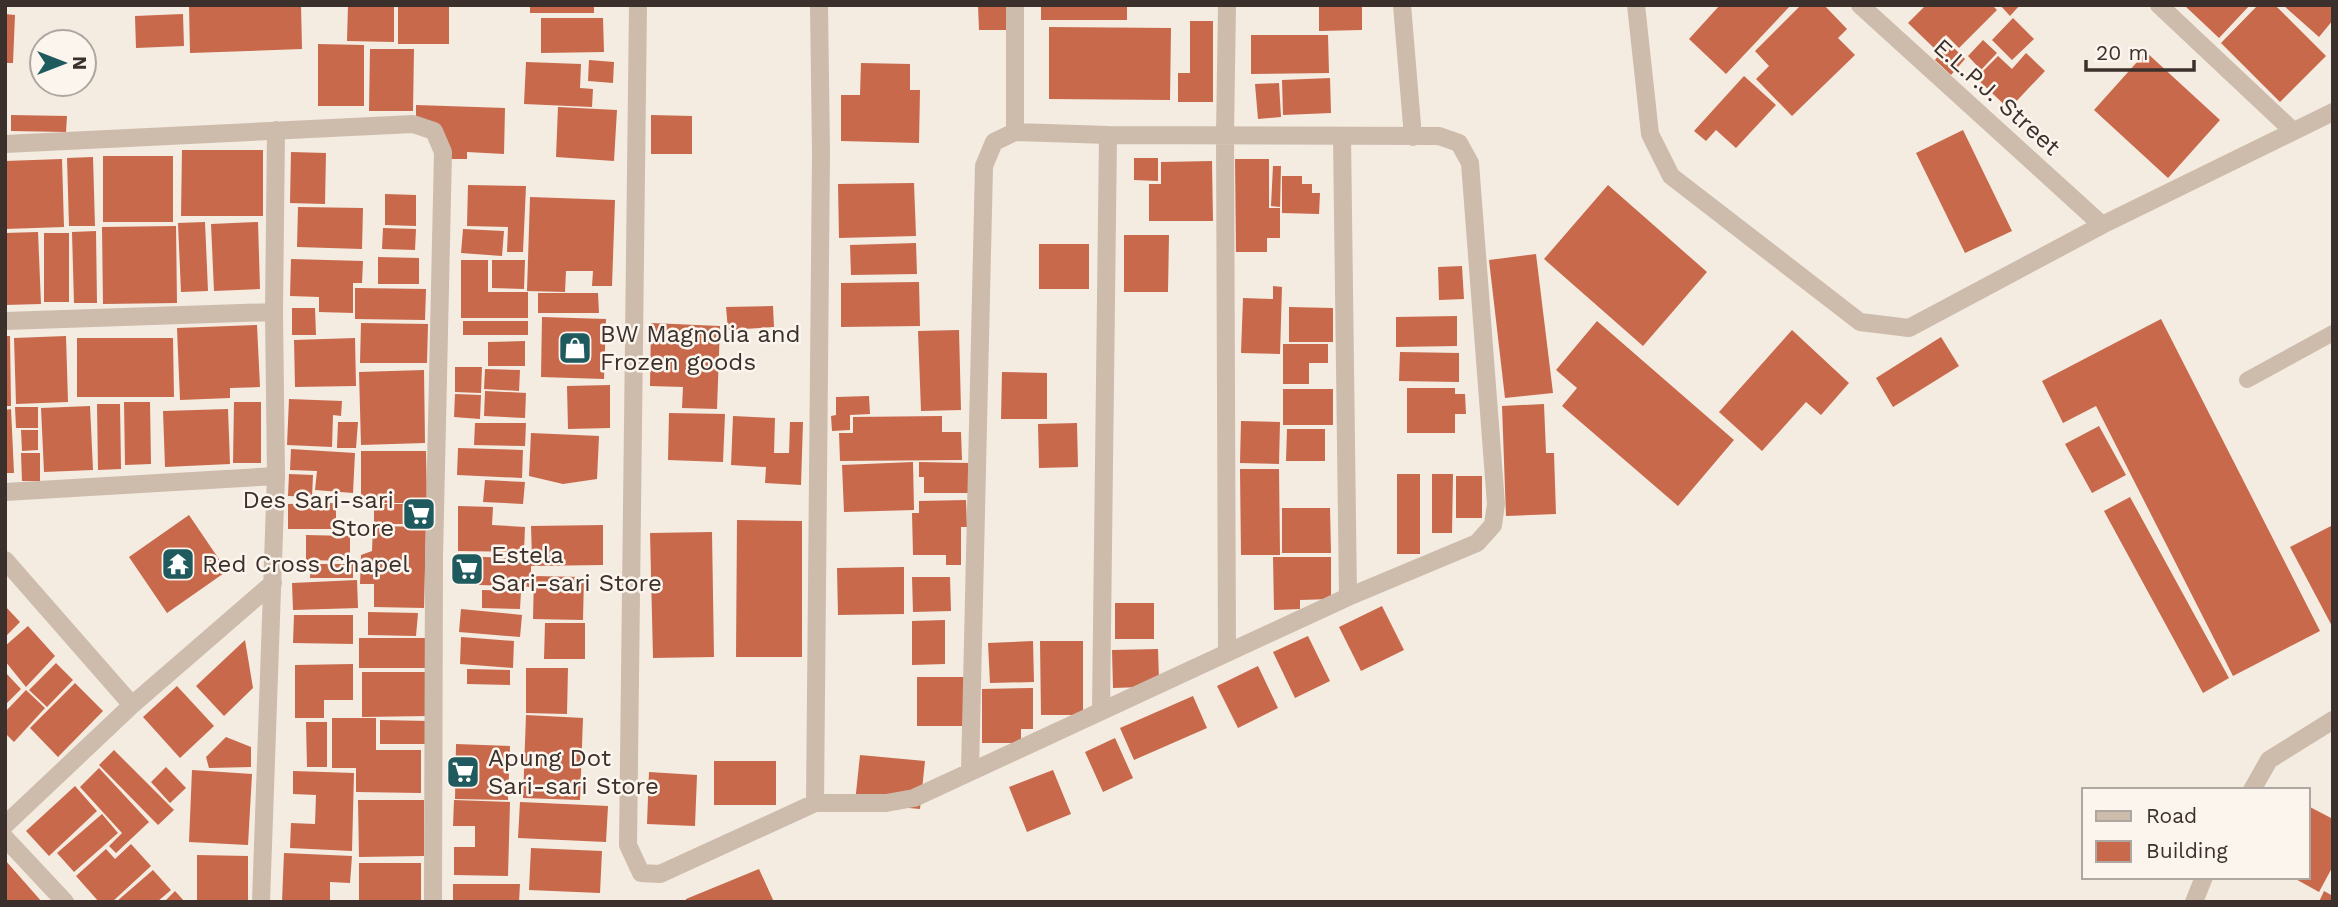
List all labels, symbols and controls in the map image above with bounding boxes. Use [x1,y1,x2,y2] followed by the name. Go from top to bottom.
[28,28,98,98] north arrow
[2086,28,2194,72] scale bar
[1928,33,2066,161] street label: E.L.P.J. Street
[2096,40,2148,65] text: 20 m
[68,56,91,70] text: N
[600,320,801,376] place label: BW Magnolia and Frozen goods
[556,329,594,367] shop icon: BW Magnolia and Frozen goods
[242,486,394,542] place label: Des Sari-sari Store
[400,495,438,533] supermarket icon: Des Sari-sari Store
[491,541,662,597] place label: Estela Sari-sari Store
[159,545,197,583] temple icon: Red Cross Chapel
[202,550,410,578] place label: Red Cross Chapel
[448,550,486,588] supermarket icon: Estela Sari-sari Store
[488,744,659,800] place label: Apung Dot Sari-sari Store
[444,753,482,791] supermarket icon: Apung Dot Sari-sari Store
[2082,788,2310,879] legend
[2146,803,2197,828] text: Road
[2146,838,2228,863] text: Building

